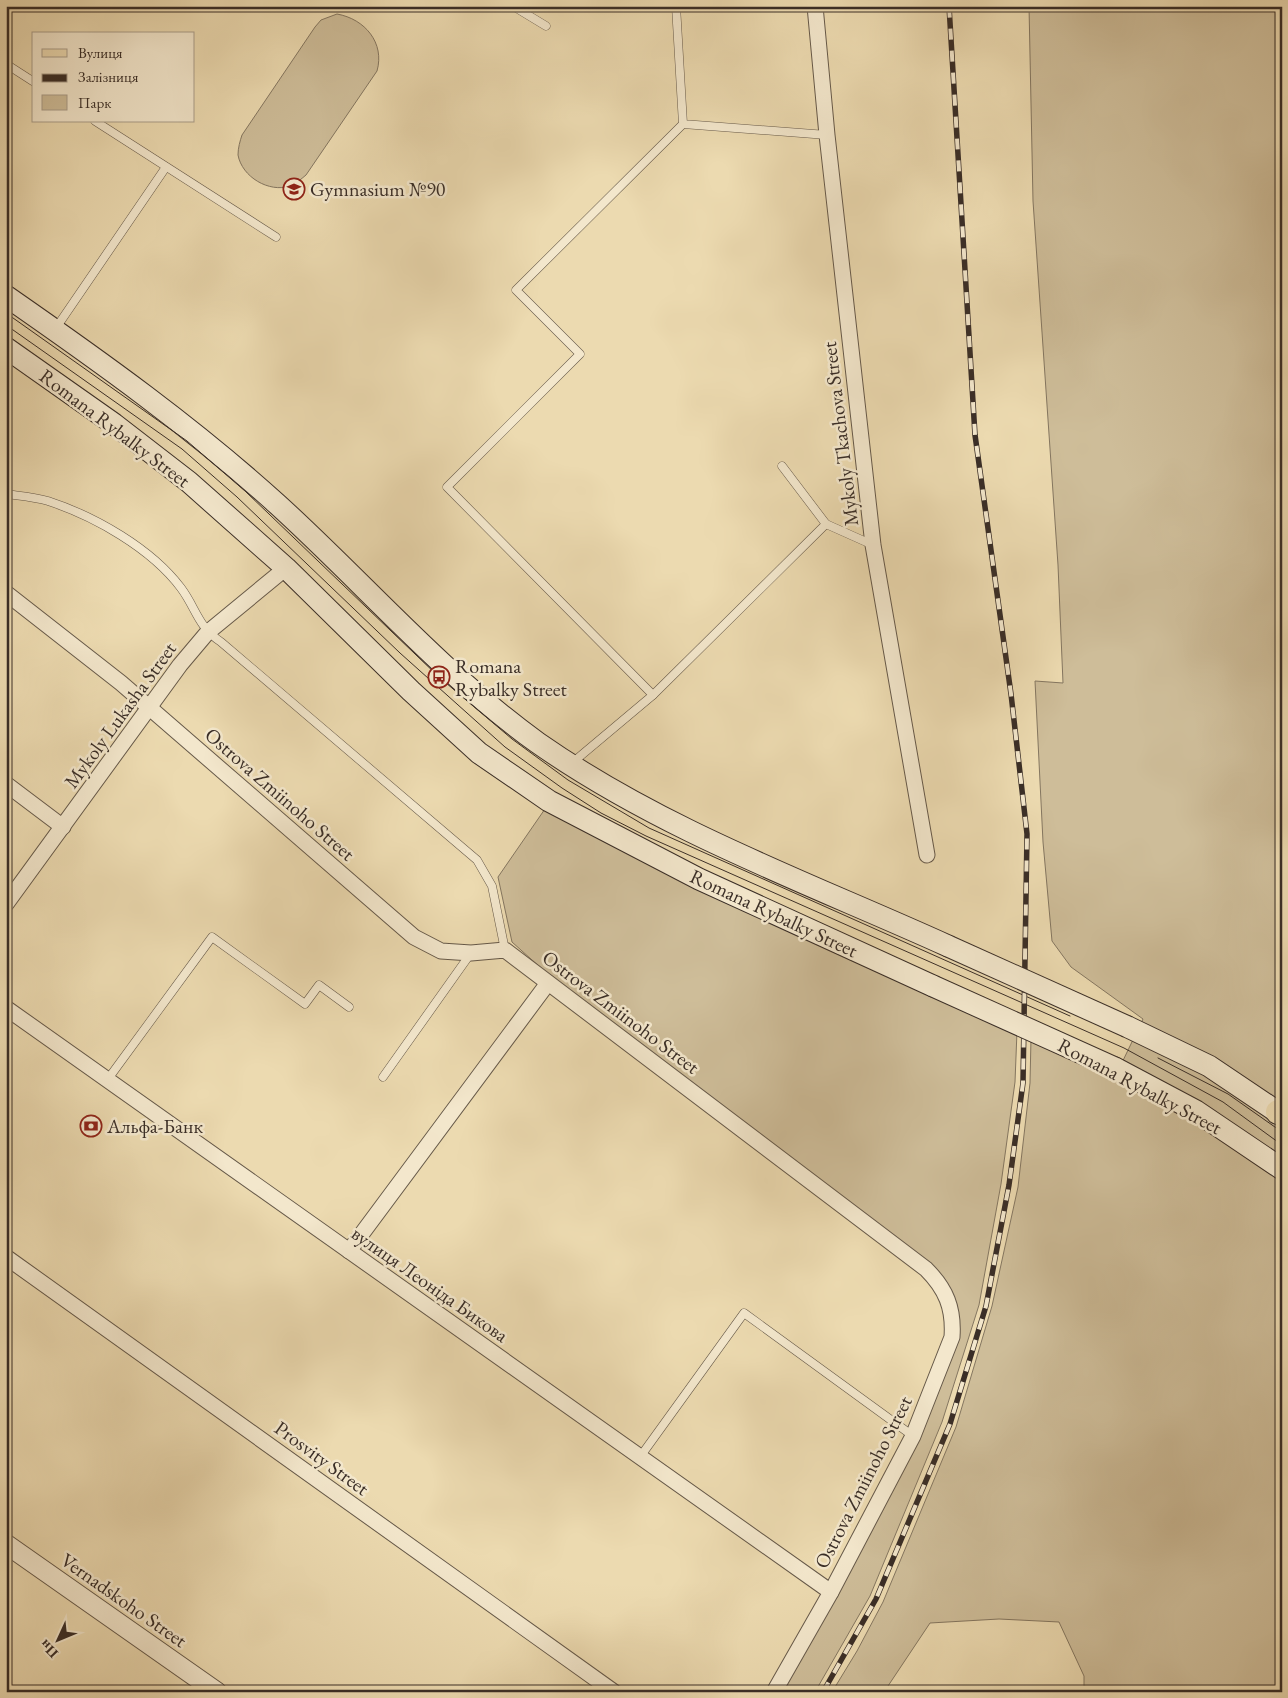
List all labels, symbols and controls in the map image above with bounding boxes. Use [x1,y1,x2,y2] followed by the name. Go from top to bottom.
[32,32,195,122] legend
[78,43,123,62] text: Вулиця
[78,67,139,86] text: Залізниця
[78,93,111,112] text: Парк
[310,176,446,202] place label: Gymnasium №90
[282,177,306,201] school or university icon: Gymnasium №90
[816,340,864,528] street label: Mykoly Tkachova Street
[34,363,196,494] street label: Romana Rybalky Street
[58,636,182,793] street label: Mykoly Lukasha Street
[455,653,567,702] place label: Romana Rybalky Street
[427,665,451,689] bus stop icon: Romana Rybalky Street
[200,722,361,867] street label: Ostrova Zmiinoho Street
[686,863,863,964] street label: Romana Rybalky Street
[537,944,705,1080] street label: Ostrova Zmiinoho Street
[1054,1032,1227,1141] street label: Romana Rybalky Street
[106,1113,203,1139] place label: Альфа-Банк
[79,1114,103,1138] bank icon: Альфа-Банк
[346,1220,514,1348] street label: вулиця Леоніда Бикова
[808,1391,918,1573] street label: Ostrova Zmiinoho Street
[270,1415,375,1501] street label: Prosvity Street
[56,1547,193,1654] street label: Vernadskoho Street
[32,1616,82,1666] north arrow
[36,1636,62,1662] text: Пн

